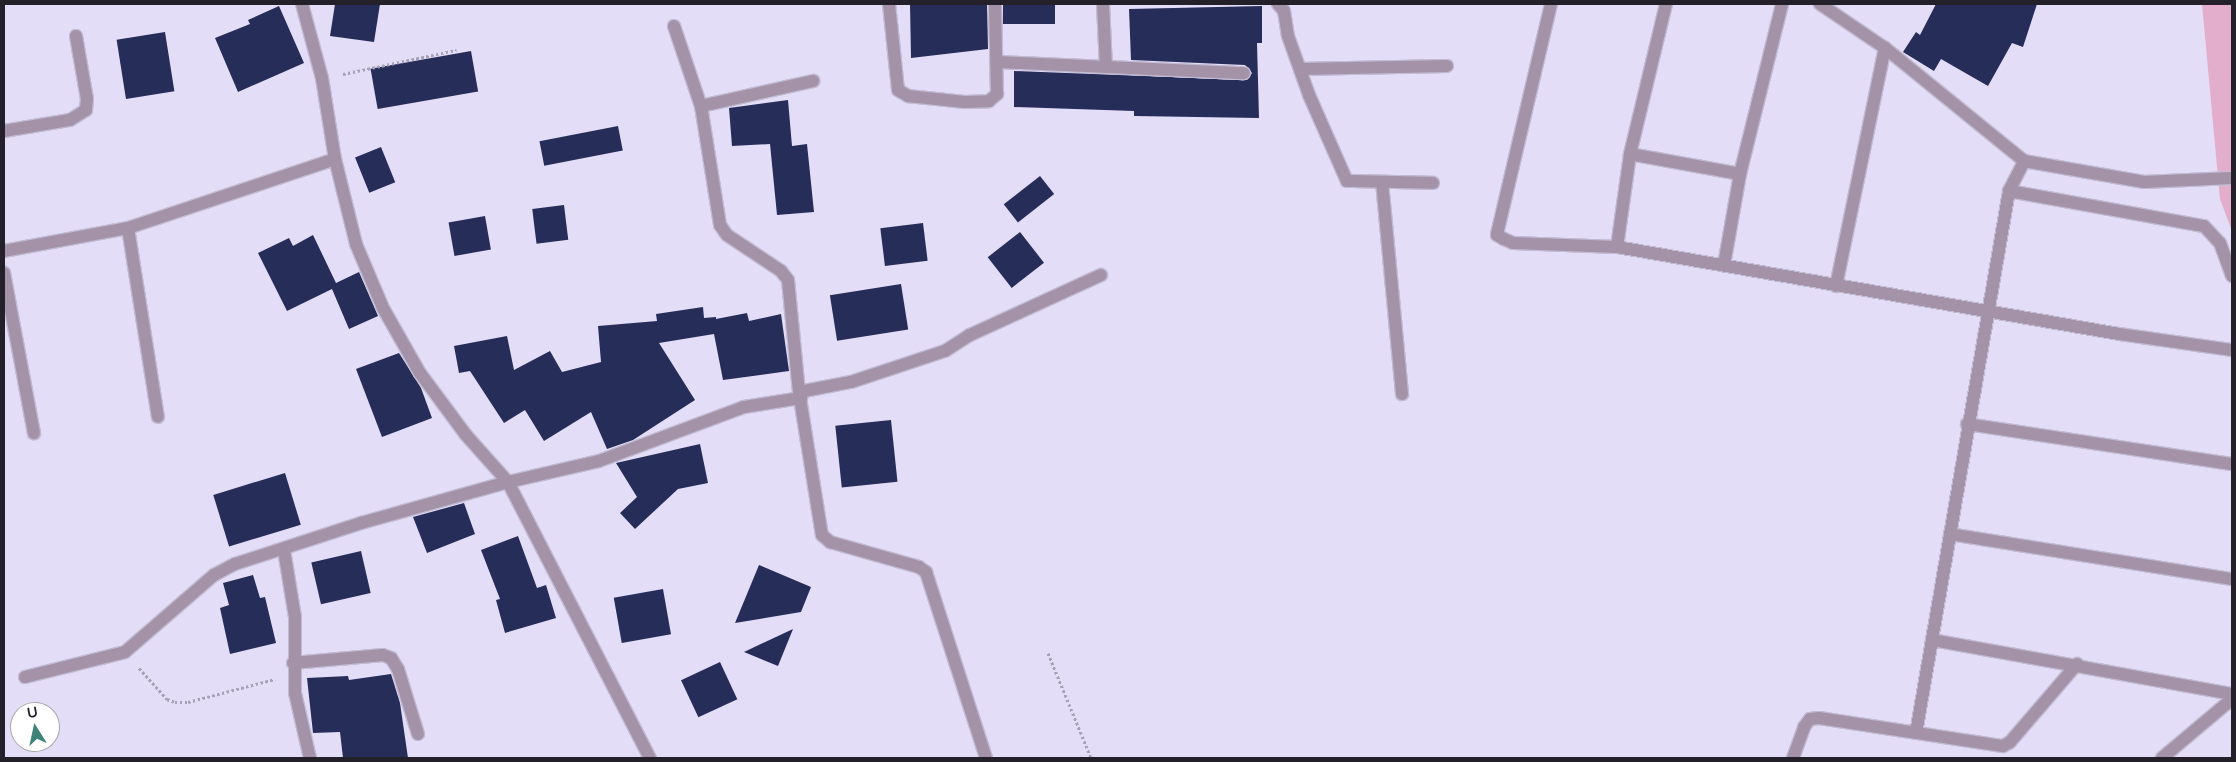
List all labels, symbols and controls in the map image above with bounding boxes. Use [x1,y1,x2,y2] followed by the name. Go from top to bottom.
[10,702,60,752] north arrow
[26,703,39,722] text: U

